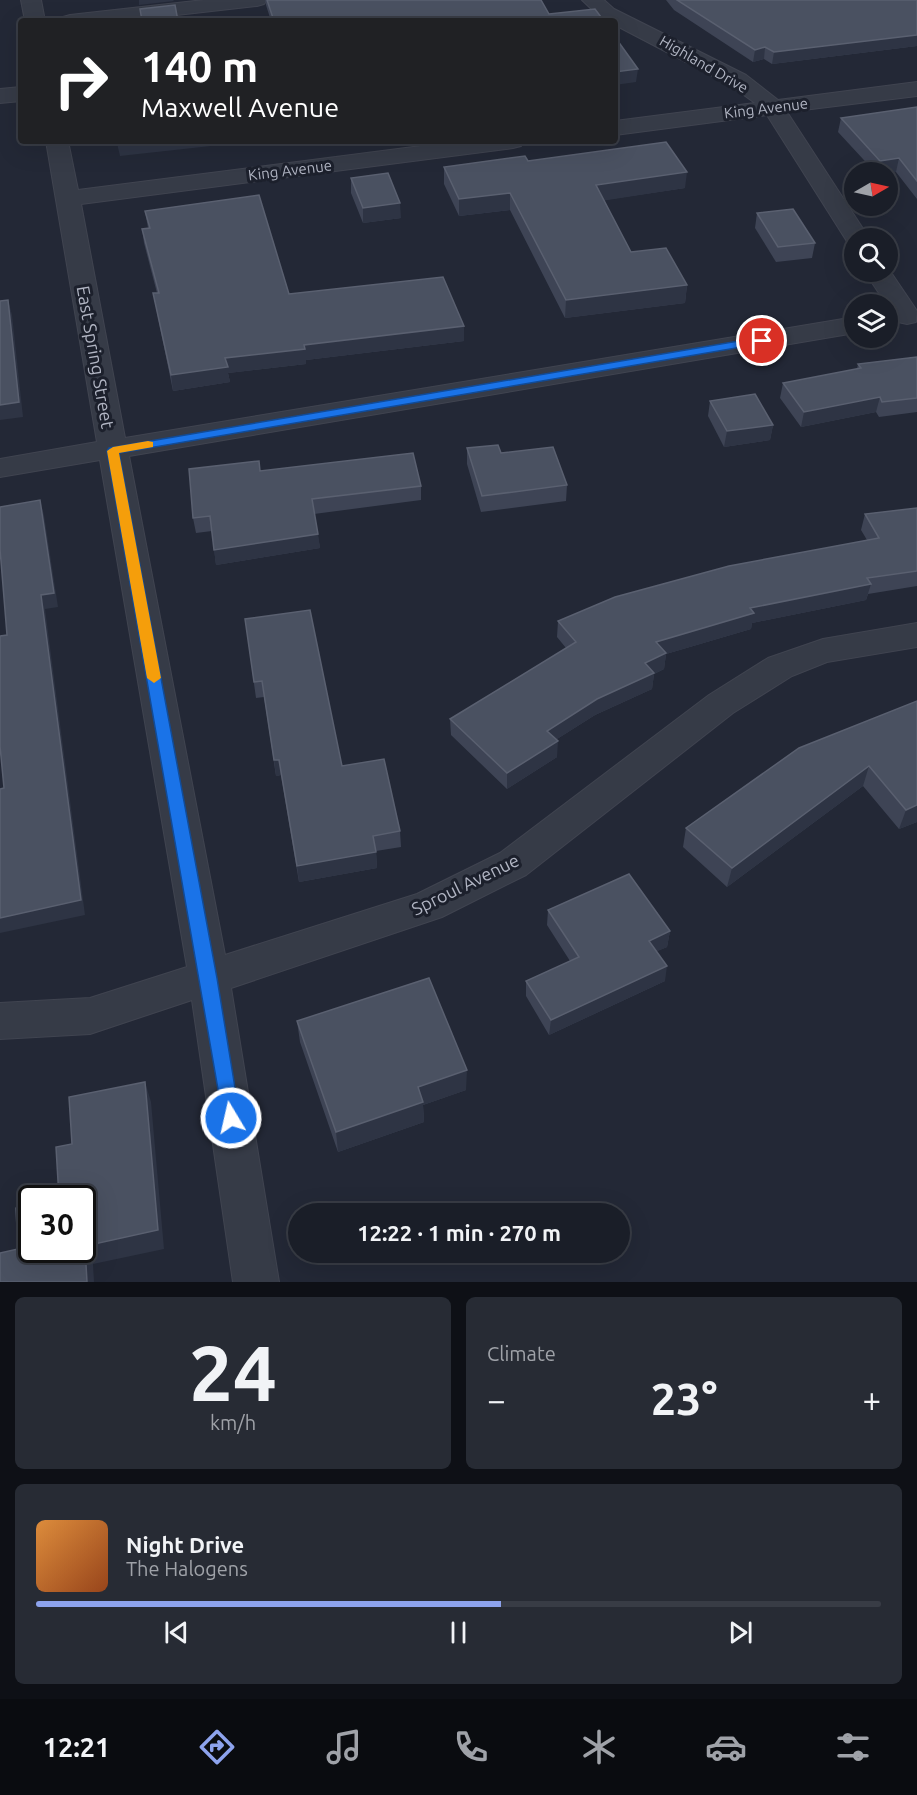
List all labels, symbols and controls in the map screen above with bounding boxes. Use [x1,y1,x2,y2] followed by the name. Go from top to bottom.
[657,32,751,96] street label: Highland Drive
[42,42,120,120] icon: right
[141,43,258,90] text: 140 m
[141,92,339,122] text: Maxwell Avenue
[723,94,809,122] street label: King Avenue
[247,156,333,184] street label: King Avenue
[844,162,898,216] north arrow
[844,162,898,348] map controls
[844,228,898,282] button: search
[74,284,118,430] street label: East Spring Street
[844,294,898,348] button: layers
[736,315,787,366] pin
[745,324,778,357] icon: arrive
[408,849,522,919] street label: Sproul Avenue
[199,1086,263,1150] position arrow
[18,1185,96,1263] speed limit sign: 30
[357,1220,561,1245] text: 12:22 · 1 min · 270 m
[189,1328,277,1416] text: 24
[487,1342,556,1365] text: Climate
[651,1373,717,1424] text: 23°
[487,1381,506,1418] text: −
[862,1381,881,1418] text: +
[210,1411,256,1434] text: km/h
[126,1532,244,1557] text: Night Drive
[126,1557,248,1580] text: The Halogens
[160,1616,193,1649] icon: previous
[442,1616,475,1649] icon: pause
[724,1616,757,1649] icon: next
[196,1726,238,1768] icon: directions
[323,1726,365,1768] icon: music
[450,1726,492,1768] icon: phone
[578,1726,620,1768] icon: climate
[705,1726,747,1768] icon: car
[832,1726,874,1768] icon: filters
[43,1732,110,1762] text: 12:21

